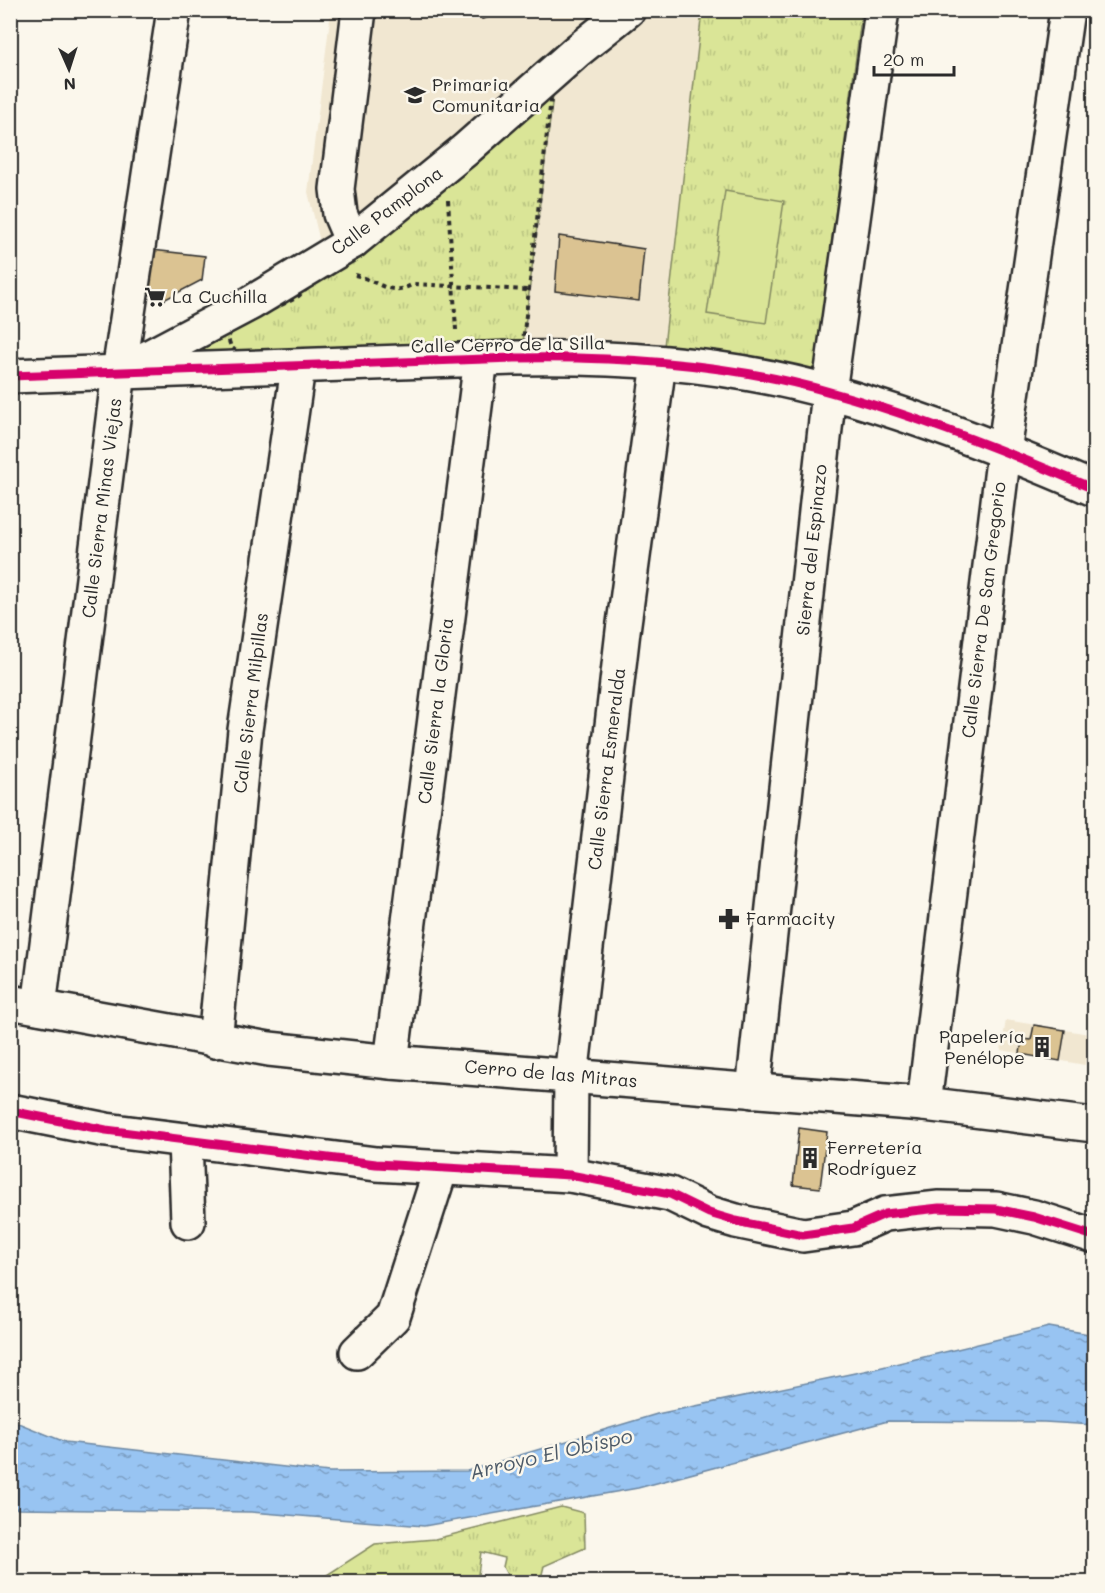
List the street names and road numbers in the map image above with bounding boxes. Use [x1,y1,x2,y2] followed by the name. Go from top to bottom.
[326,160,447,260] street label: Calle Pamplona
[411,330,605,358] street label: Calle Cerro de la Silla
[76,396,126,619] street label: Calle Sierra Minas Viejas
[790,463,832,637] street label: Sierra del Espinazo
[955,480,1011,739] street label: Calle Sierra De San Gregorio
[227,611,273,795] street label: Calle Sierra Milpillas
[412,616,458,805] street label: Calle Sierra la Gloria
[582,666,630,871] street label: Calle Sierra Esmeralda
[463,1053,639,1093] street label: Cerro de las Mitras

